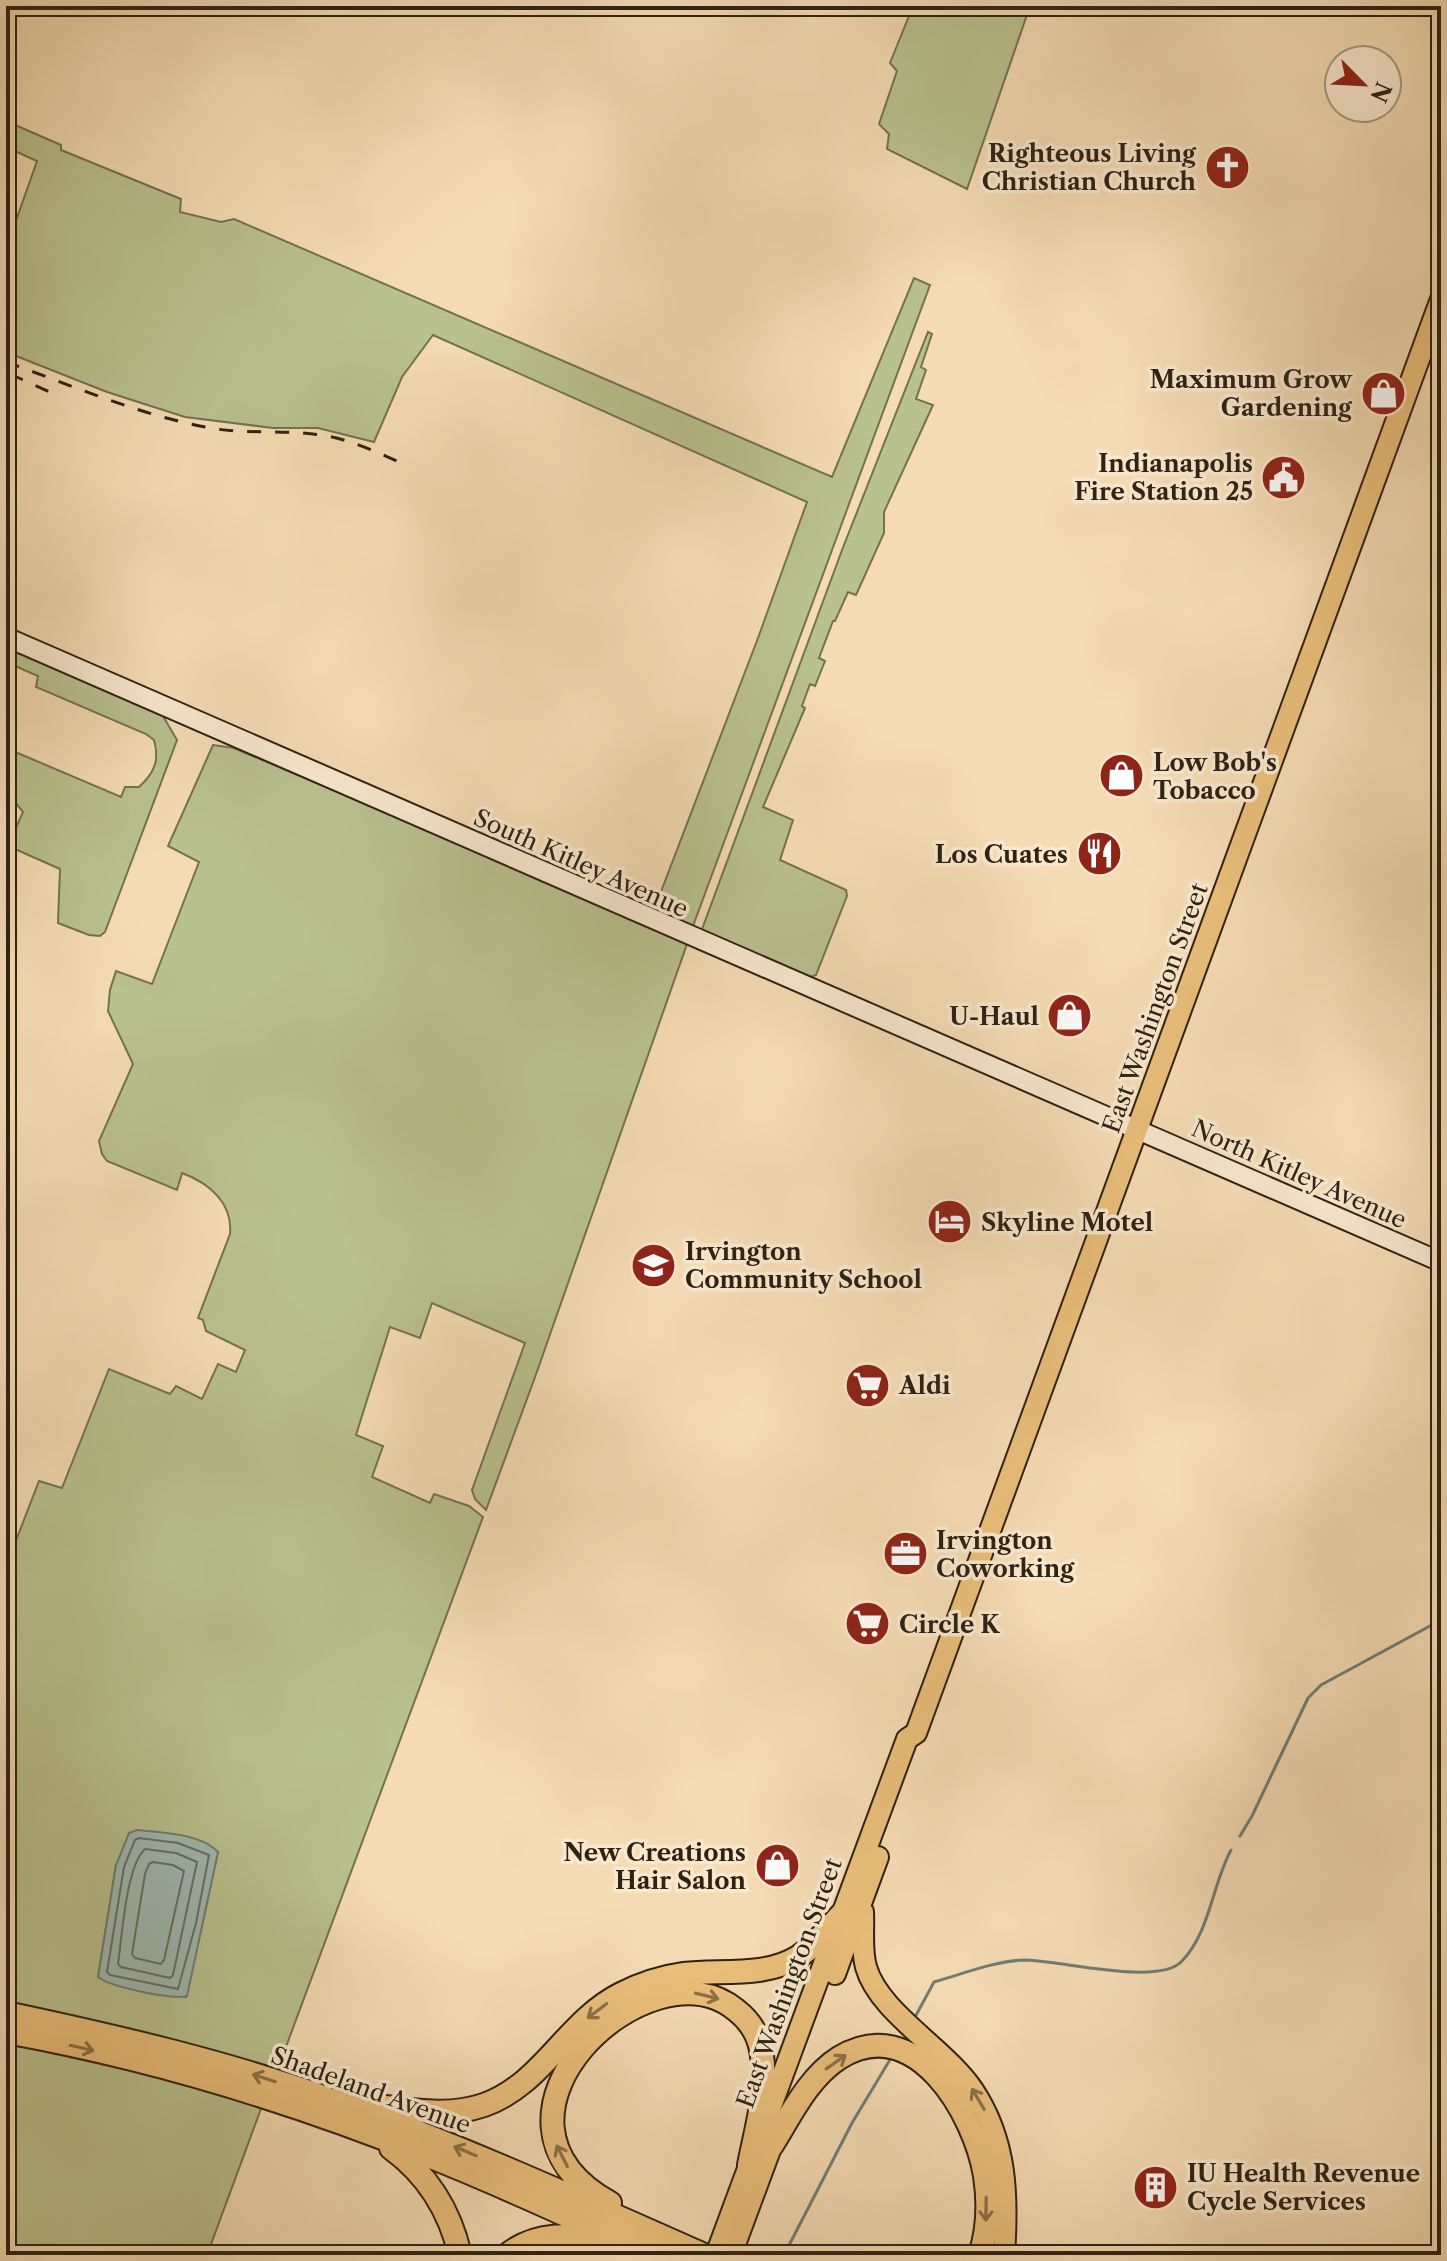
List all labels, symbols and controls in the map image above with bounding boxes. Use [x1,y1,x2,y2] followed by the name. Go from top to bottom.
[1323,44,1403,124] north arrow
[1365,78,1397,106] text: N
[982,139,1197,196] place label: Righteous Living Christian Church
[1203,143,1251,191] church icon: Righteous Living Christian Church
[1150,365,1353,422] place label: Maximum Grow Gardening
[1359,369,1407,417] shop icon: Maximum Grow Gardening
[1074,449,1253,506] place label: Indianapolis Fire Station 25
[1260,453,1308,501] public building icon: Indianapolis Fire Station 25
[1153,748,1277,805] place label: Low Bob's Tobacco
[1098,752,1146,800] shop icon: Low Bob's Tobacco
[469,803,693,923] street label: South Kitley Avenue
[1075,830,1123,878] restaurant icon: Los Cuates
[935,840,1068,869] place label: Los Cuates
[1096,879,1214,1137] street label: East Washington Street
[1046,992,1094,1040] shop icon: U-Haul
[949,1002,1039,1031] place label: U-Haul
[1187,1114,1411,1234] street label: North Kitley Avenue
[926,1198,974,1246] hotel icon: Skyline Motel
[981,1208,1153,1237] place label: Skyline Motel
[685,1237,922,1294] place label: Irvington Community School
[630,1241,678,1289] school or university icon: Irvington Community School
[844,1361,892,1409] supermarket icon: Aldi
[898,1371,951,1400] place label: Aldi
[936,1526,1075,1583] place label: Irvington Coworking
[881,1530,929,1578] office icon: Irvington Coworking
[844,1600,892,1648] supermarket icon: Circle K
[899,1610,1000,1639] place label: Circle K
[564,1838,747,1895] place label: New Creations Hair Salon
[753,1842,801,1890] shop icon: New Creations Hair Salon
[730,1854,848,2112] street label: East Washington Street
[694,1990,720,2005] one-way arrow
[587,2002,608,2019] one-way arrow
[267,2040,475,2140] street label: Shadeland Avenue
[69,2041,95,2056] one-way arrow
[824,2054,846,2070] one-way arrow
[251,2070,277,2085] one-way arrow
[969,2088,985,2111] one-way arrow
[453,2143,478,2158] one-way arrow
[554,2144,570,2168] one-way arrow
[1187,2159,1420,2216] place label: IU Health Revenue Cycle Services
[1132,2163,1180,2211] building icon: IU Health Revenue Cycle Services
[979,2195,994,2222] one-way arrow

